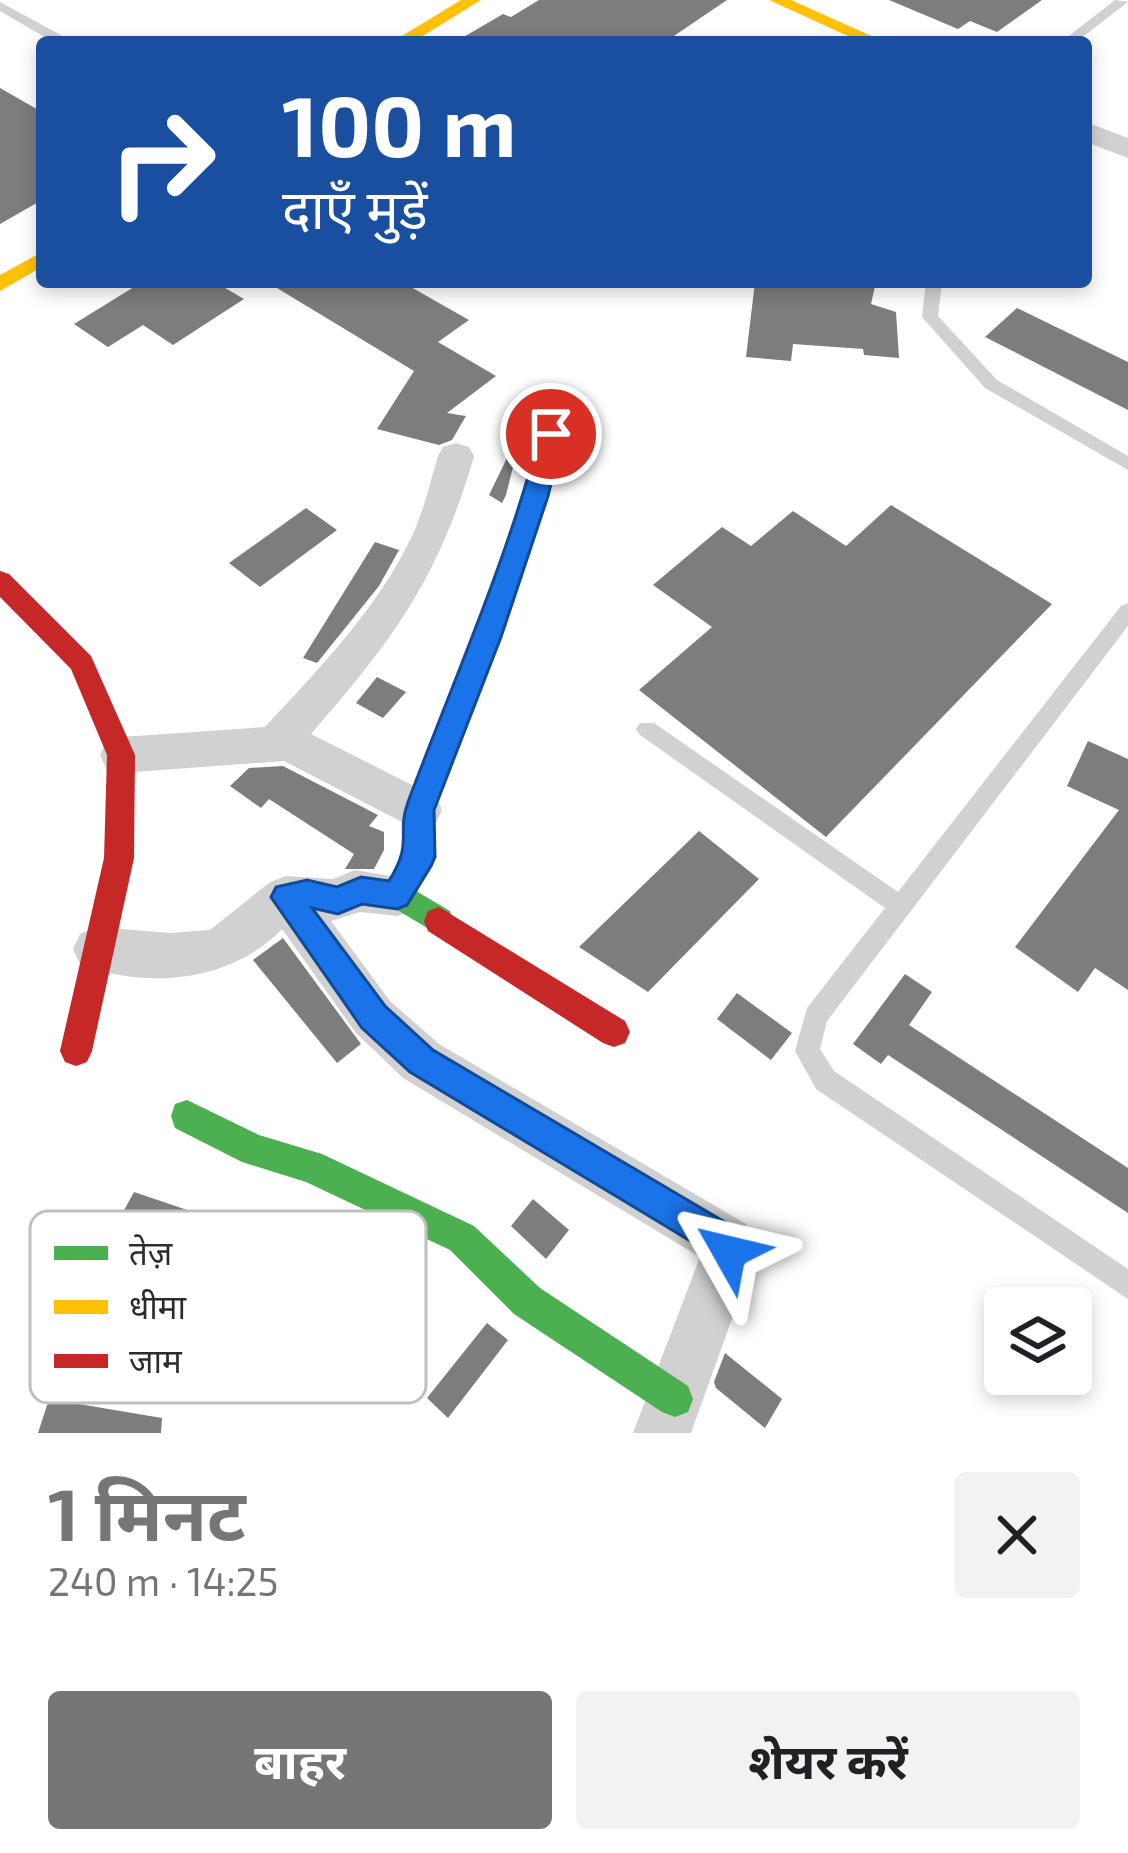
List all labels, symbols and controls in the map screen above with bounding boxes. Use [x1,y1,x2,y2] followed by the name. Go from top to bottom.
[282,73,516,174] text: 100 m
[84,84,240,240] icon: right
[282,175,428,240] text: दाएँ मुड़ें
[500,383,602,485] pin
[518,401,584,467] icon: arrive
[666,1189,792,1315] position arrow
[30,1211,426,1403] legend
[129,1232,173,1272] text: तेज़
[129,1286,188,1326] text: धीमा
[984,1287,1092,1395] map controls
[984,1287,1092,1395] button: layers
[129,1340,183,1380] text: जाम
[48,1469,246,1555] text: 1 मिनट
[954,1472,1080,1598] button: close
[48,1557,278,1604] text: 240 m · 14:25
[48,1691,552,1829] button: बाहर
[576,1691,1080,1829] button: शेयर करें

